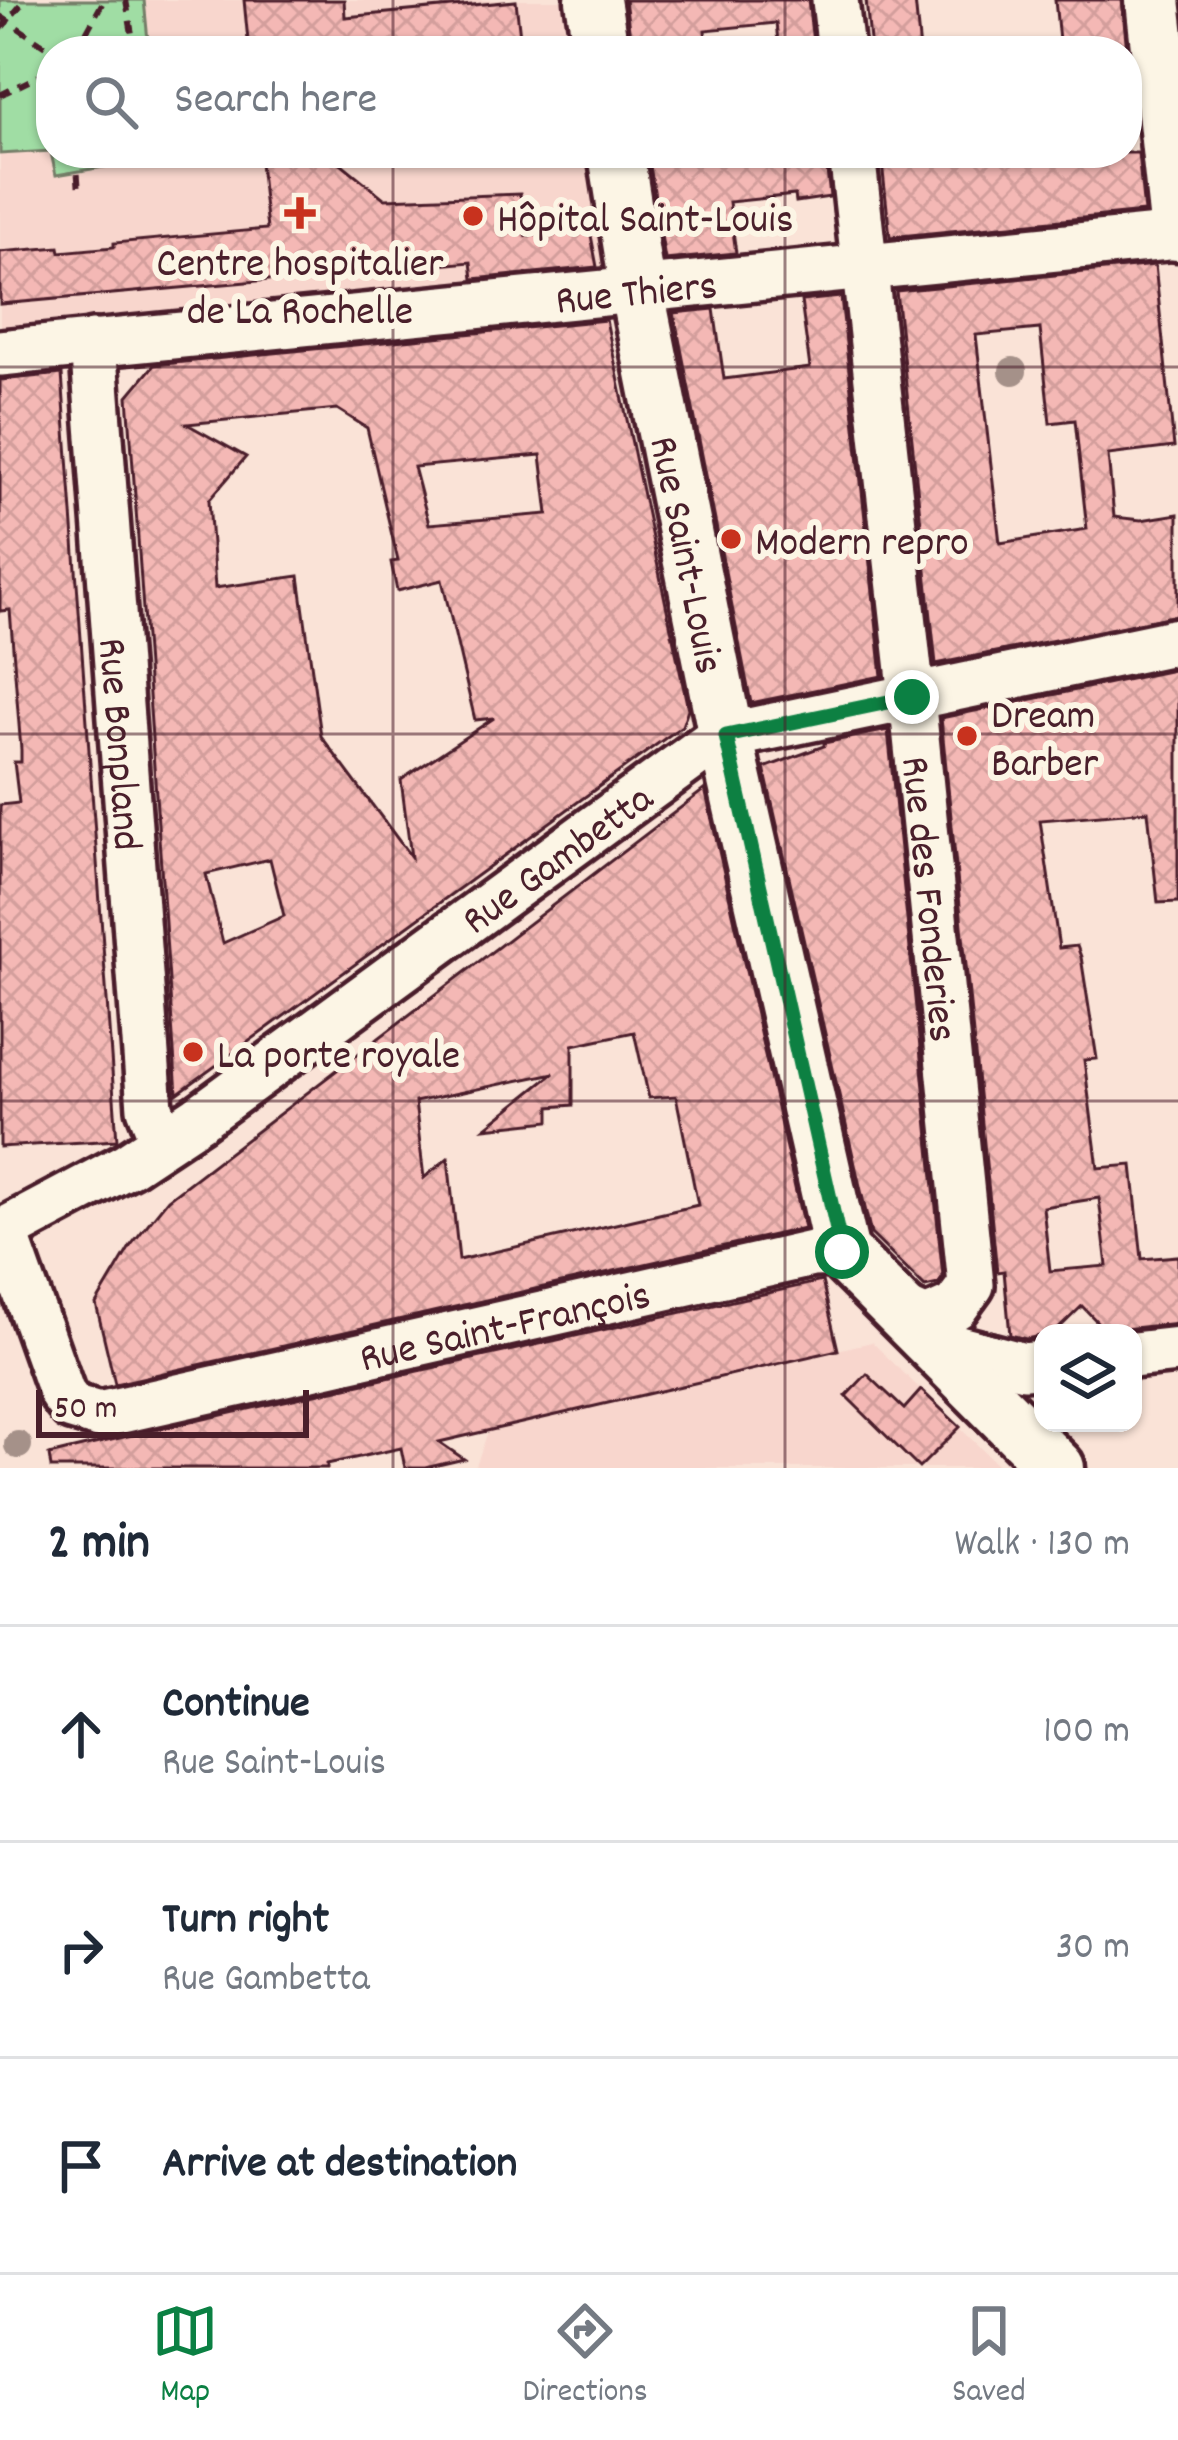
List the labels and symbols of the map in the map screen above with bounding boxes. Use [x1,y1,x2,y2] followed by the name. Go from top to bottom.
[497,193,794,253] place label: Hôpital Saint-Louis
[284,197,316,229] marker: Centre hospitalier de La Rochelle
[460,203,486,229] marker: Hôpital Saint-Louis
[156,237,444,345] place label: Centre hospitalier de La Rochelle
[553,259,720,335] street label: Rue Thiers
[630,431,736,680] street label: Rue Saint-Louis
[755,516,969,576] place label: Modern repro
[718,526,744,552] marker: Modern repro
[78,636,154,853] street label: Rue Bonpland
[885,670,939,724] route end
[991,689,1099,797] place label: Dream Barber
[954,723,980,749] marker: Dream Barber
[881,754,969,1045] street label: Rue des Fonderies
[452,771,669,953] street label: Rue Gambetta
[217,1029,460,1089] place label: La porte royale
[180,1039,206,1065] marker: La porte royale
[815,1225,869,1279] route start
[355,1268,657,1392] street label: Rue Saint-François
[36,1384,309,1437] scale bar

